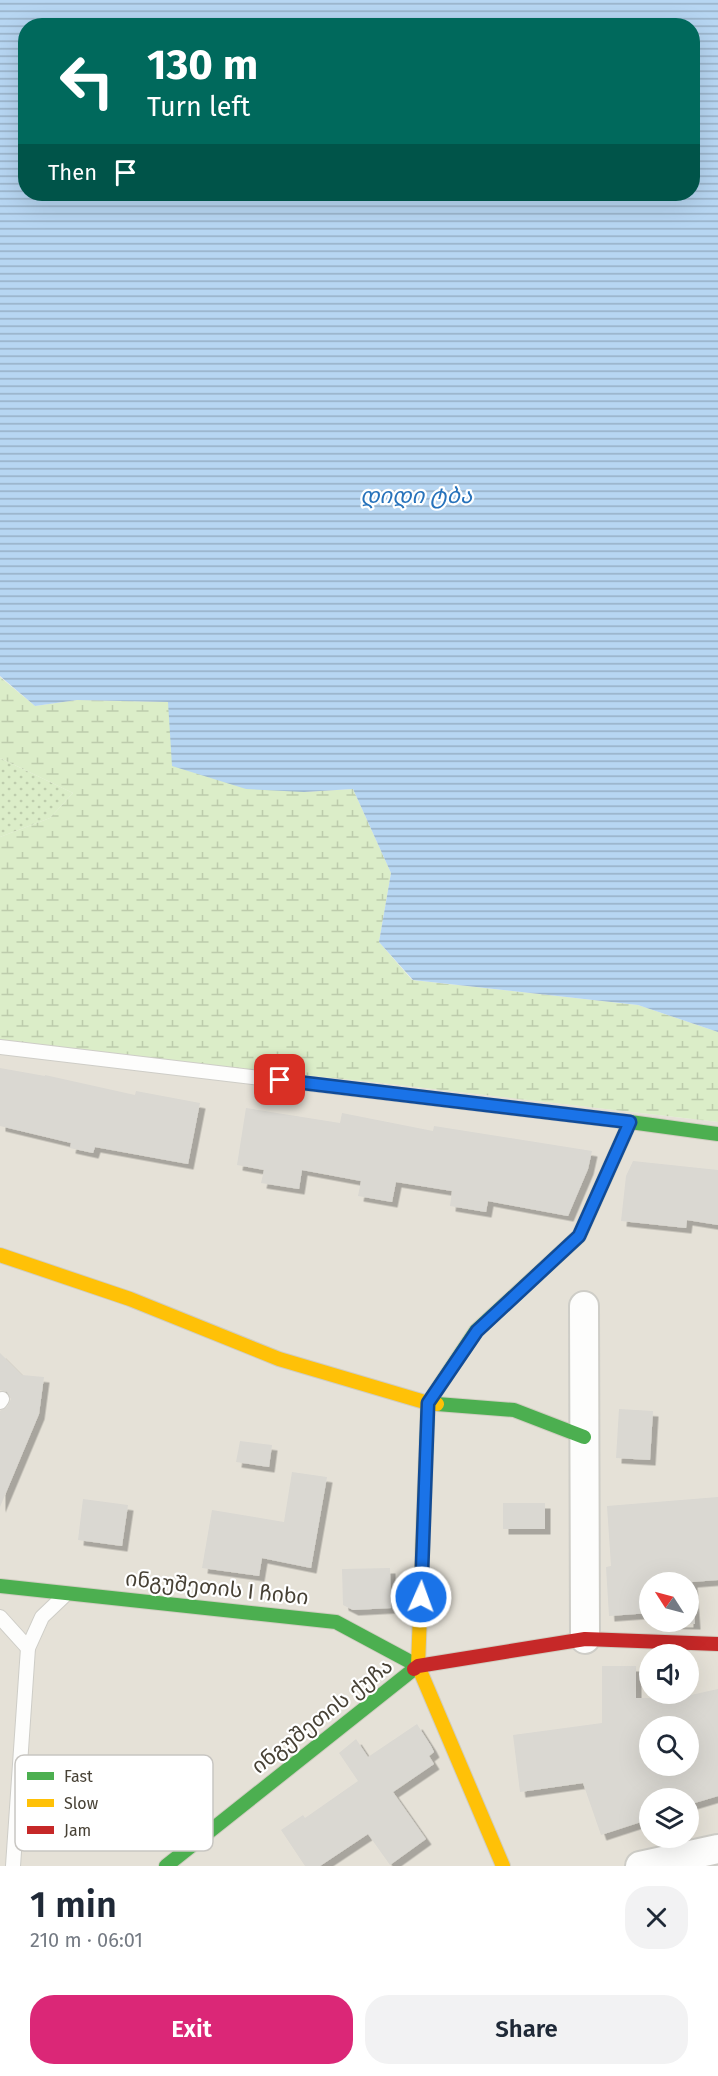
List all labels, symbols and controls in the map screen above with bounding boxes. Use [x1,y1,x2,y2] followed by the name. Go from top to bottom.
[147,40,258,90] text: 130 m
[48,42,126,120] icon: left
[147,91,250,123] text: Turn left
[109,156,142,189] icon: arrive
[48,159,97,186] text: Then
[360,482,473,509] water label: დიდი ტბა
[254,1054,305,1105] pin
[263,1063,296,1096] icon: arrive
[124,1565,310,1611] street label: ინგუშეთის I ჩიხი
[389,1565,453,1629] position arrow
[639,1572,699,1632] north arrow
[639,1572,699,1848] map controls
[639,1644,699,1704] button: sound
[246,1653,398,1779] street label: ინგუშეთის ქუჩა
[639,1716,699,1776] button: search
[15,1755,213,1851] legend
[64,1767,93,1786] text: Fast
[639,1788,699,1848] button: layers
[64,1794,99,1813] text: Slow
[64,1821,91,1840] text: Jam
[30,1883,117,1927] text: 1 min
[625,1886,688,1949] button: close
[30,1928,143,1952] text: 210 m · 06:01
[30,1995,353,2064] button: Exit
[365,1995,688,2064] button: Share

